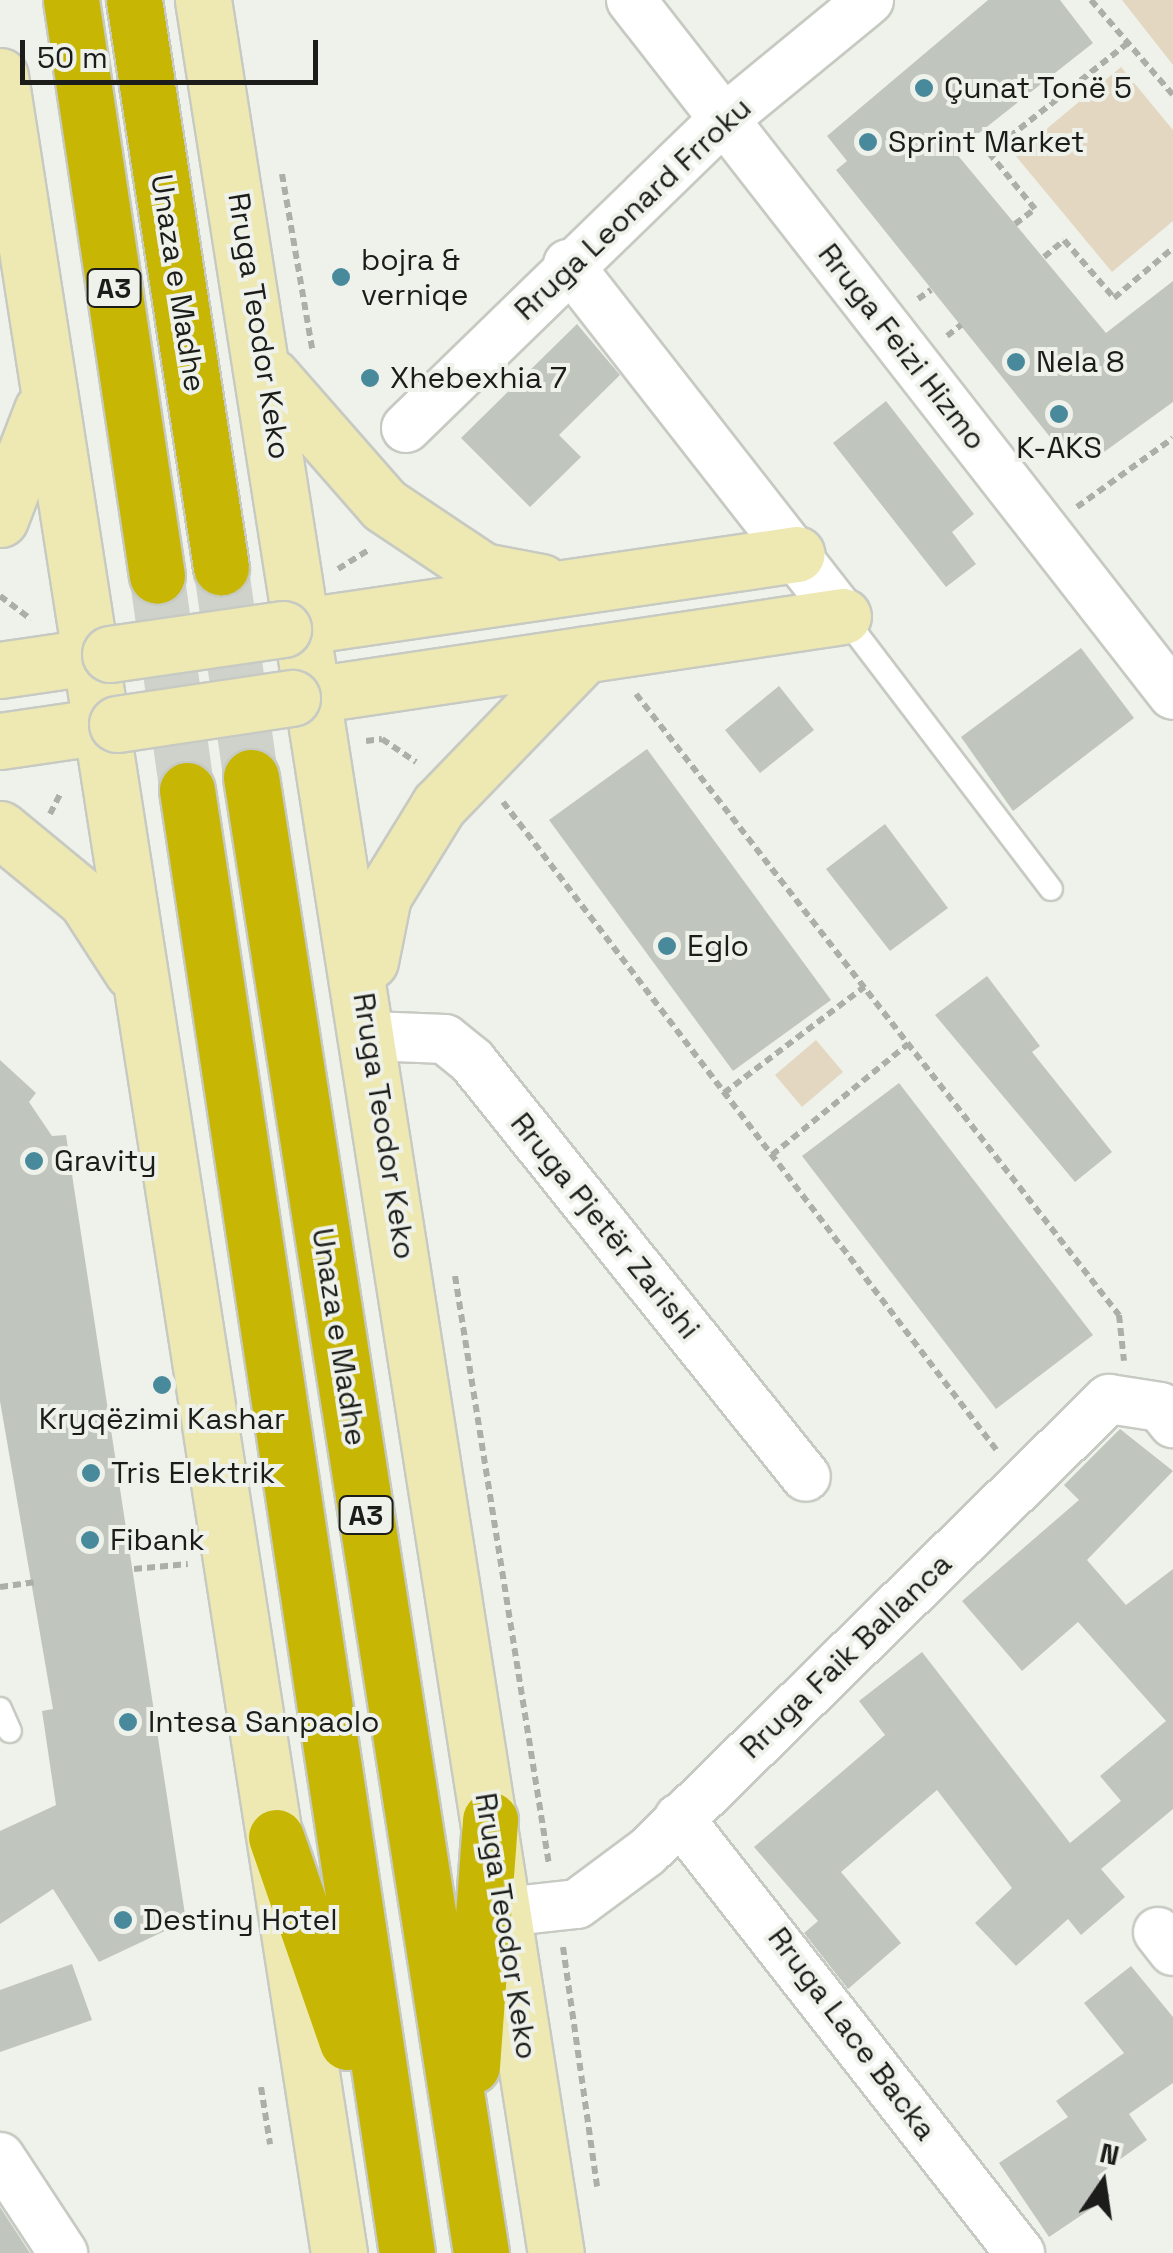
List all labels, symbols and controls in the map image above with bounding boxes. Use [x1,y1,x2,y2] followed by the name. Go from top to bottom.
[25,20,322,82] scale bar
[37,38,108,77] text: 50 m
[944,70,1133,106] place label: Çunat Tonë 5
[913,77,935,99] marker: Çunat Tonë 5
[507,90,759,328] street label: Rruga Leonard Frroku
[888,124,1085,160] place label: Sprint Market
[857,131,879,153] marker: Sprint Market
[143,172,213,394] street label: Unaza e Madhe
[220,190,298,462] street label: Rruga Teodor Keko
[810,237,994,457] street label: Rruga Feizi Hizmo
[361,242,468,312] place label: bojra & verniqe
[86,265,142,311] road number: A3
[330,266,352,288] marker: bojra & verniqe
[1036,344,1125,380] place label: Nela 8
[1005,351,1027,373] marker: Nela 8
[390,360,567,396] place label: Xhebexhia 7
[359,367,381,389] marker: Xhebexhia 7
[1048,403,1070,425] marker: K-AKS
[1016,430,1102,466] place label: K-AKS
[687,928,749,964] place label: Eglo
[656,935,678,957] marker: Eglo
[345,990,423,1262] street label: Rruga Teodor Keko
[503,1106,707,1346] street label: Rruga Pjetër Zarishi
[54,1143,157,1179] place label: Gravity
[23,1150,45,1172] marker: Gravity
[304,1226,374,1448] street label: Unaza e Madhe
[151,1374,173,1396] marker: Kryqëzimi Kashar
[39,1401,285,1437] place label: Kryqëzimi Kashar
[111,1455,275,1491] place label: Tris Elektrik
[80,1462,102,1484] marker: Tris Elektrik
[338,1492,394,1538] road number: A3
[110,1522,205,1558] place label: Fibank
[79,1529,101,1551] marker: Fibank
[733,1546,959,1766] street label: Rruga Faik Ballanca
[148,1704,380,1740] place label: Intesa Sanpaolo
[117,1711,139,1733] marker: Intesa Sanpaolo
[467,1790,545,2062] street label: Rruga Teodor Keko
[143,1902,337,1938] place label: Destiny Hotel
[112,1909,134,1931] marker: Destiny Hotel
[760,1920,944,2148] street label: Rruga Lace Backa
[1053,2133,1153,2233] north arrow
[1097,2134,1123,2173] text: N

